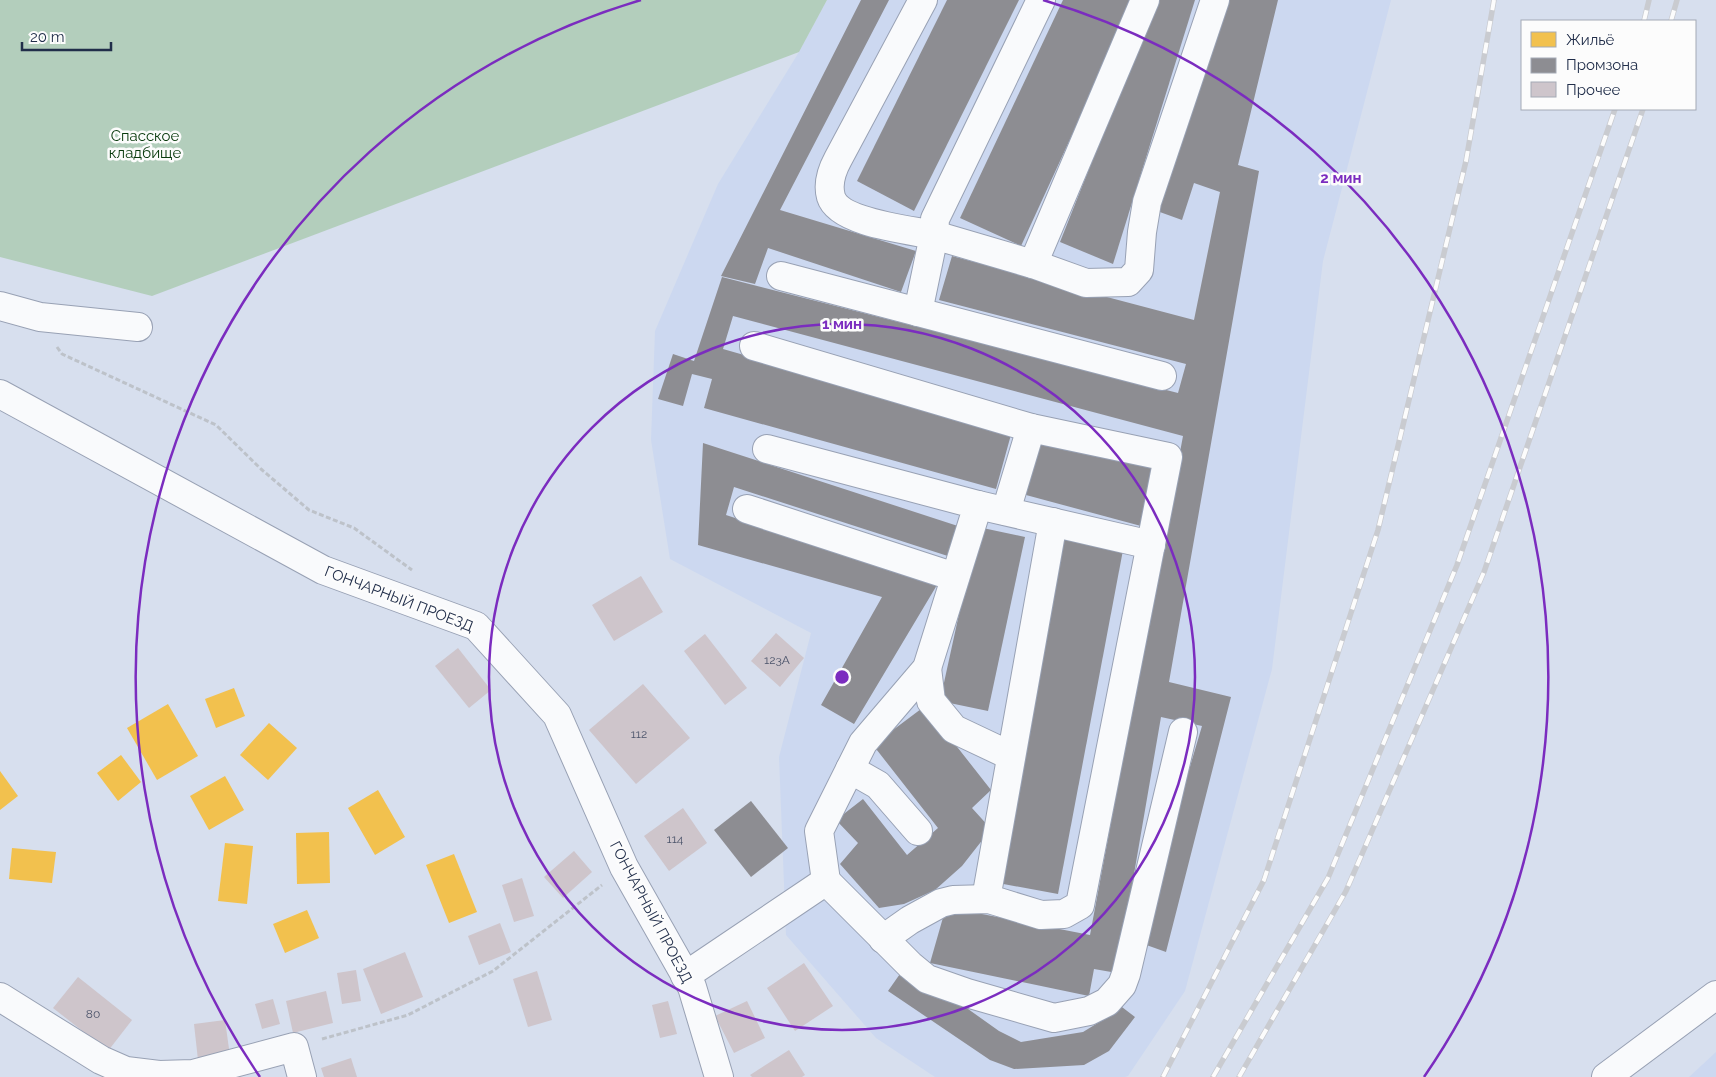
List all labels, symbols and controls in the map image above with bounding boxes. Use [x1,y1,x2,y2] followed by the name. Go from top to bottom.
[22,20,111,52] scale bar
[1521,20,1696,110] legend
[30,28,65,46] text: 20 m
[1566,31,1615,49] text: Жильё
[1566,56,1638,74] text: Промзона
[1566,81,1620,99] text: Прочее
[109,127,181,162] park label: Спасское кладбище
[1320,169,1362,187] text: 2 мин
[822,315,862,333] text: 1 мин
[322,562,476,636] street label: ГОНЧАРНЫЙ ПРОЕЗД
[764,653,790,667] house number: 123А
[833,668,851,686] centre of rings
[631,727,647,741] house number: 112
[667,832,684,846] house number: 114
[606,838,696,986] street label: ГОНЧАРНЫЙ ПРОЕЗД
[86,1007,100,1021] house number: 80

